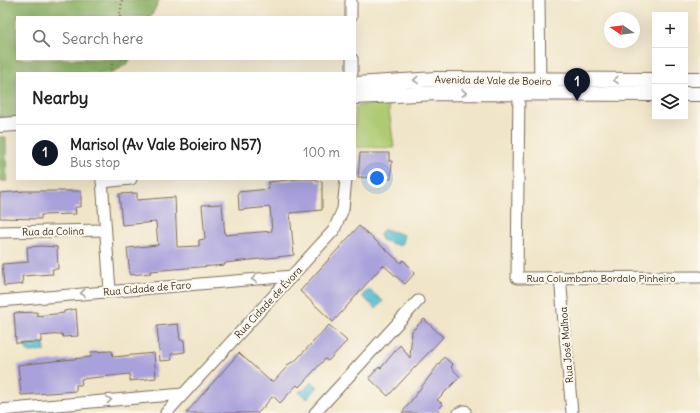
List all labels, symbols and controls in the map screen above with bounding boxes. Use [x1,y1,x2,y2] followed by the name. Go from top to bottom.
[604,12,640,48] north arrow
[652,12,688,120] map controls
[652,12,688,48] button: +
[16,16,356,60] search box
[30,27,52,49] icon: search
[62,29,143,48] text: Search here
[652,48,688,84] button: −
[564,68,590,101] pin: 1
[434,73,552,88] street label: Avenida de Vale de Boeiro
[413,76,419,85] one-way arrow
[613,76,619,84] one-way arrow
[652,84,688,120] button: layers
[32,87,88,109] text: Nearby
[461,89,467,98] one-way arrow
[70,135,261,154] text: Marisol (Av Vale Boieiro N57)
[42,144,48,161] text: 1
[303,144,340,161] text: 100 m
[70,154,120,171] text: Bus stop
[367,168,387,188] your location
[22,224,85,239] street label: Rua da Colina
[232,263,305,341] street label: Rua Cidade de Évora
[526,272,676,285] street label: Rua Columbano Bordalo Pinheiro
[251,274,257,283] one-way arrow
[103,278,192,299] street label: Rua Cidade de Faro
[80,289,86,298] one-way arrow
[557,306,576,384] street label: Rua José Malhoa
[106,396,112,405] one-way arrow

